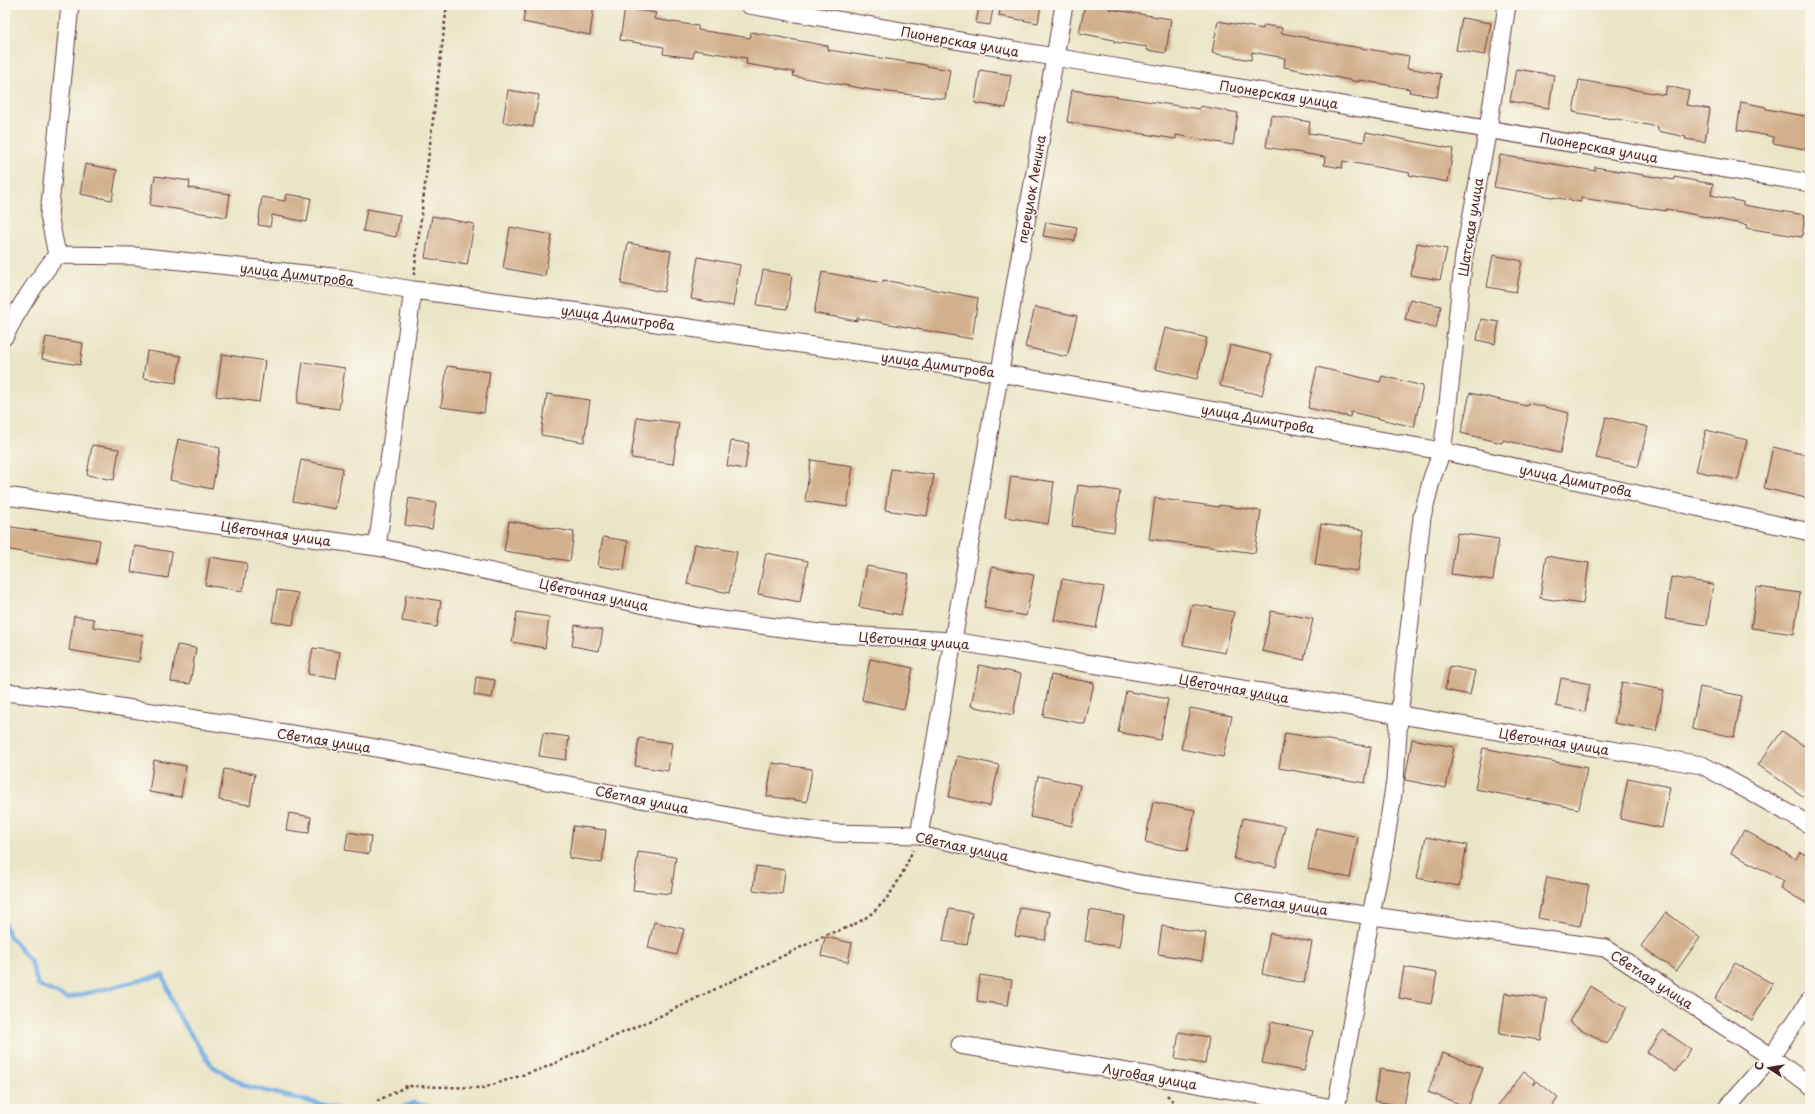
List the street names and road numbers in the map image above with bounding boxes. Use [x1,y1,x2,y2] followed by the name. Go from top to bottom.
[899,21,1021,61] street label: Пионерская улица
[1218,75,1340,113] street label: Пионерская улица
[1538,127,1660,167] street label: Пионерская улица
[1012,132,1050,245] street label: переулок Ленина
[1453,176,1487,278] street label: Шатская улица
[239,258,356,291] street label: улица Димитрова
[560,300,677,335] street label: улица Димитрова
[880,347,997,382] street label: улица Димитрова
[1200,399,1317,437] street label: улица Димитрова
[1518,459,1635,501] street label: улица Димитрова
[220,516,333,550] street label: Цветочная улица
[538,573,651,615] street label: Цветочная улица
[858,627,971,653] street label: Цветочная улица
[1178,669,1291,707] street label: Цветочная улица
[276,723,373,757] street label: Светлая улица
[1498,723,1611,759] street label: Цветочная улица
[594,781,691,818] street label: Светлая улица
[914,827,1011,865] street label: Светлая улица
[1233,887,1330,919] street label: Светлая улица
[1607,945,1698,1013] street label: Светлая улица
[1101,1058,1200,1094] street label: Луговая улица

